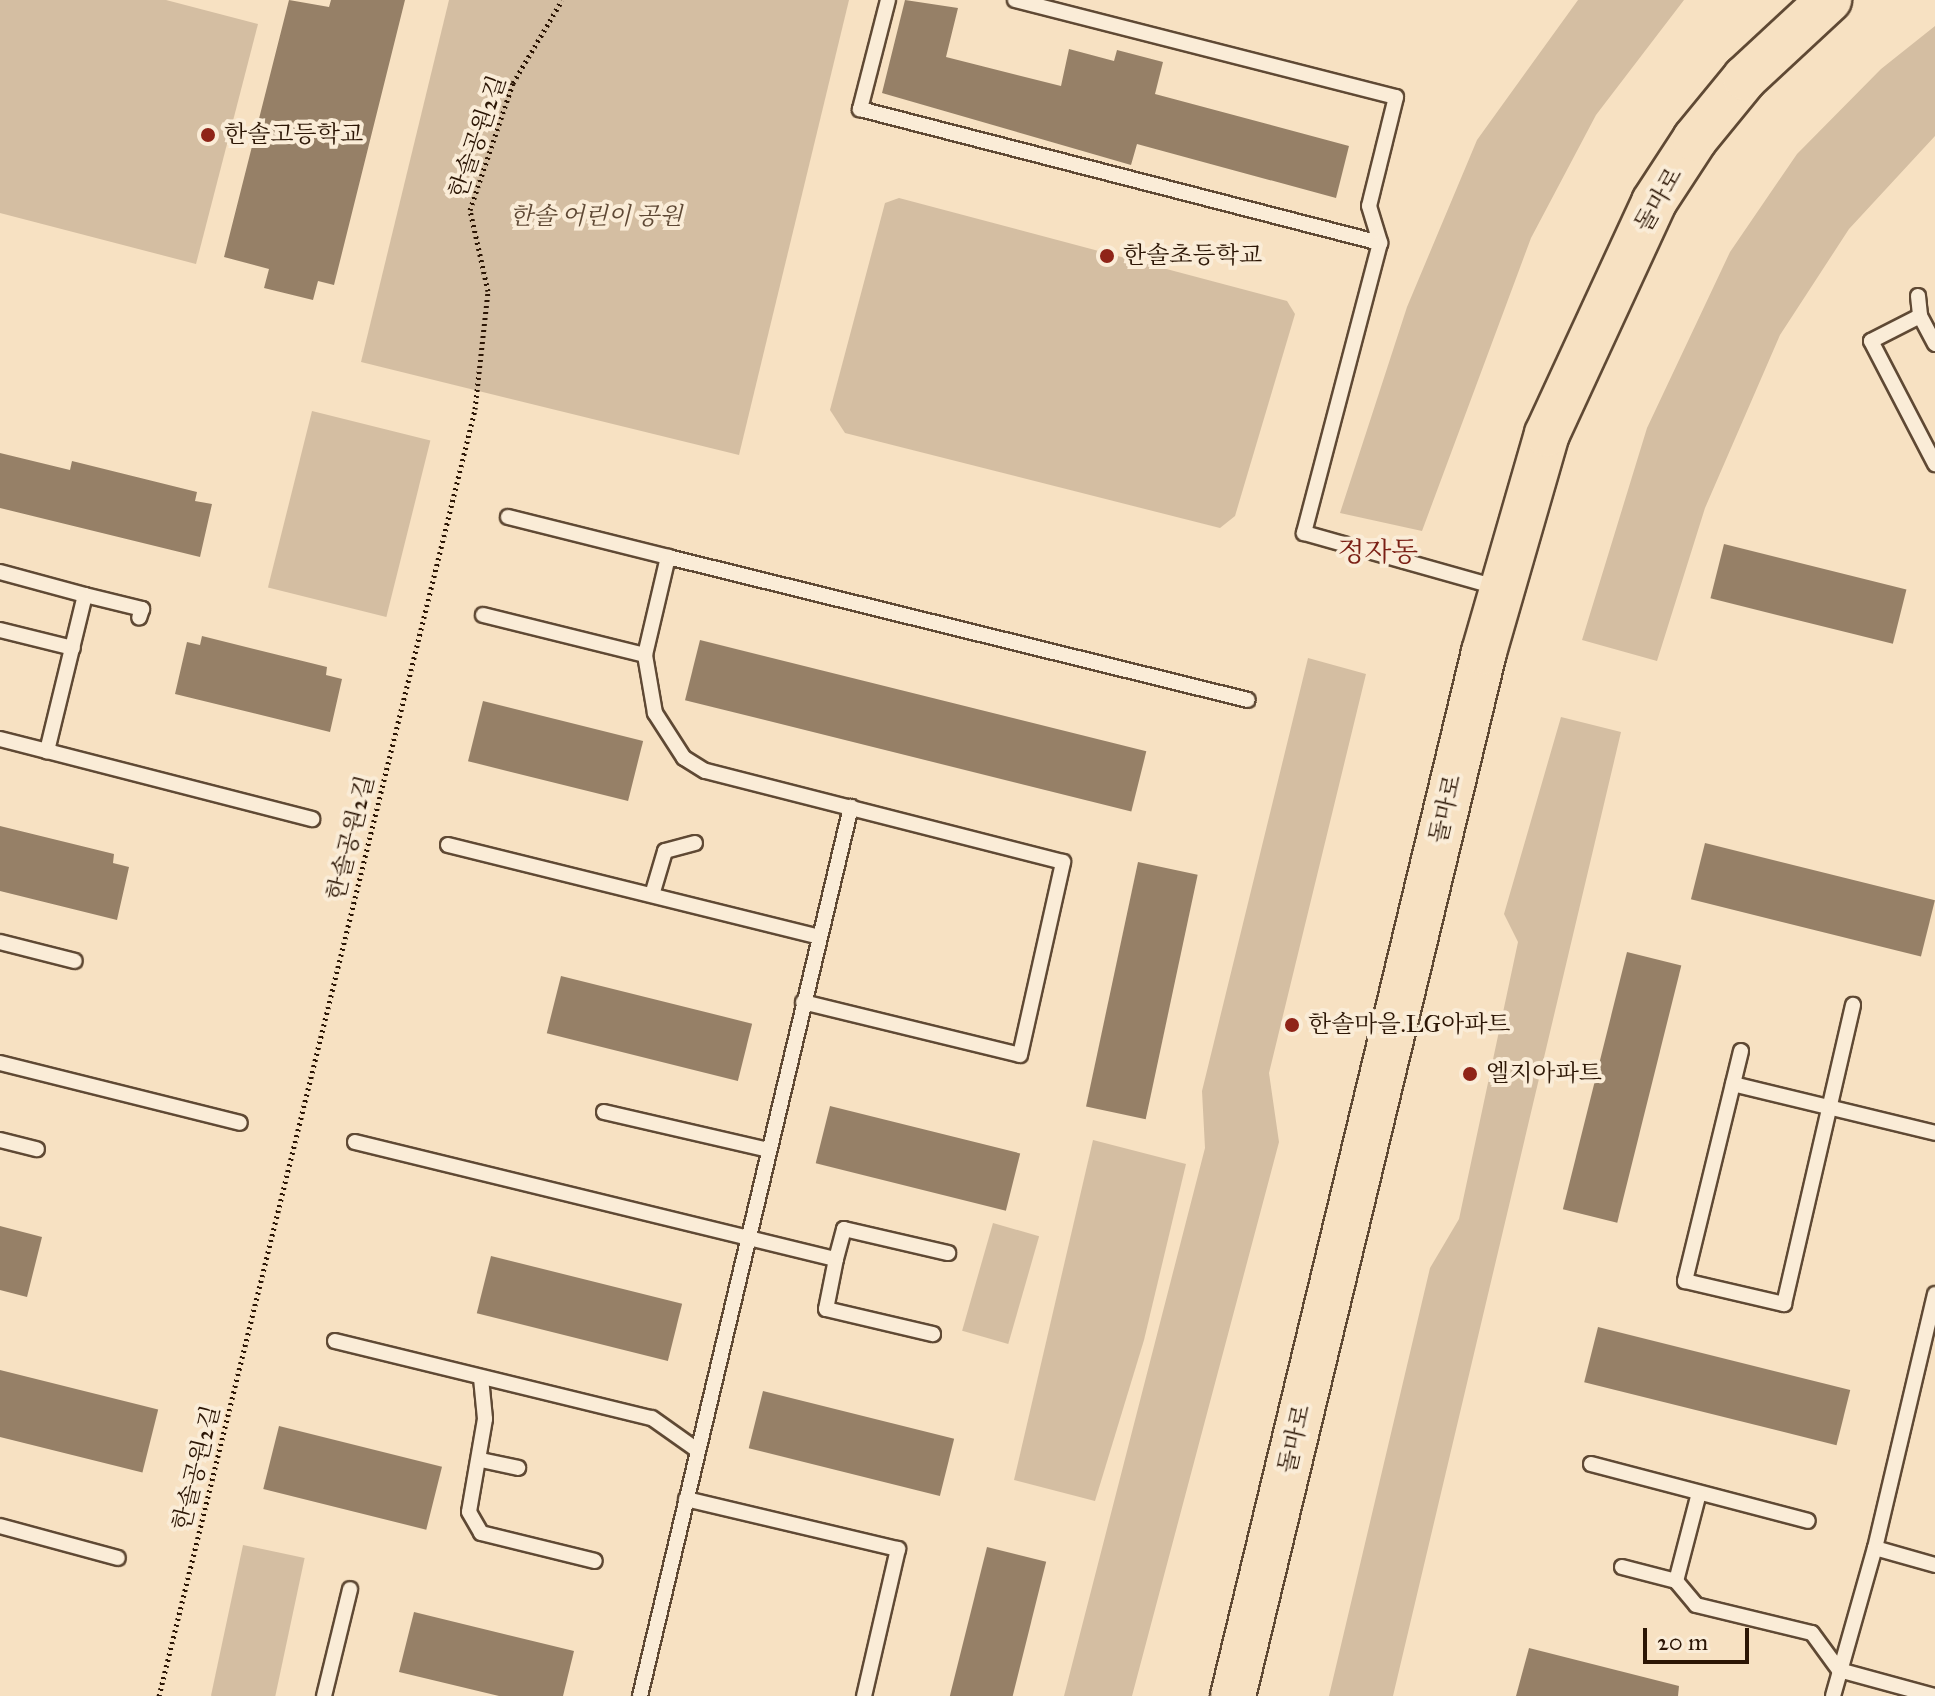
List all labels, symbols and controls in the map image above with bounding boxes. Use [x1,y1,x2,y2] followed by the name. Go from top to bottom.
[444,72,512,202] street label: 한솔공원2길
[224,121,363,149] place label: 한솔고등학교
[199,126,217,144] marker: 한솔고등학교
[1629,163,1689,237] street label: 돌마로
[510,203,682,231] park label: 한솔 어린이 공원
[1123,242,1262,270] place label: 한솔초등학교
[1098,247,1116,265] marker: 한솔초등학교
[1337,535,1419,569] district label: 정자동
[1424,772,1468,846] street label: 돌마로
[322,773,380,903] street label: 한솔공원2길
[1308,1011,1511,1039] place label: 한솔마을.LG아파트
[1283,1016,1301,1034] marker: 한솔마을.LG아파트
[1486,1060,1602,1088] place label: 엘지아파트
[1461,1065,1479,1083] marker: 엘지아파트
[1273,1402,1317,1476] street label: 돌마로
[168,1403,226,1533] street label: 한솔공원2길
[1647,1612,1753,1662] scale bar
[1657,1627,1708,1657] text: 20 m

